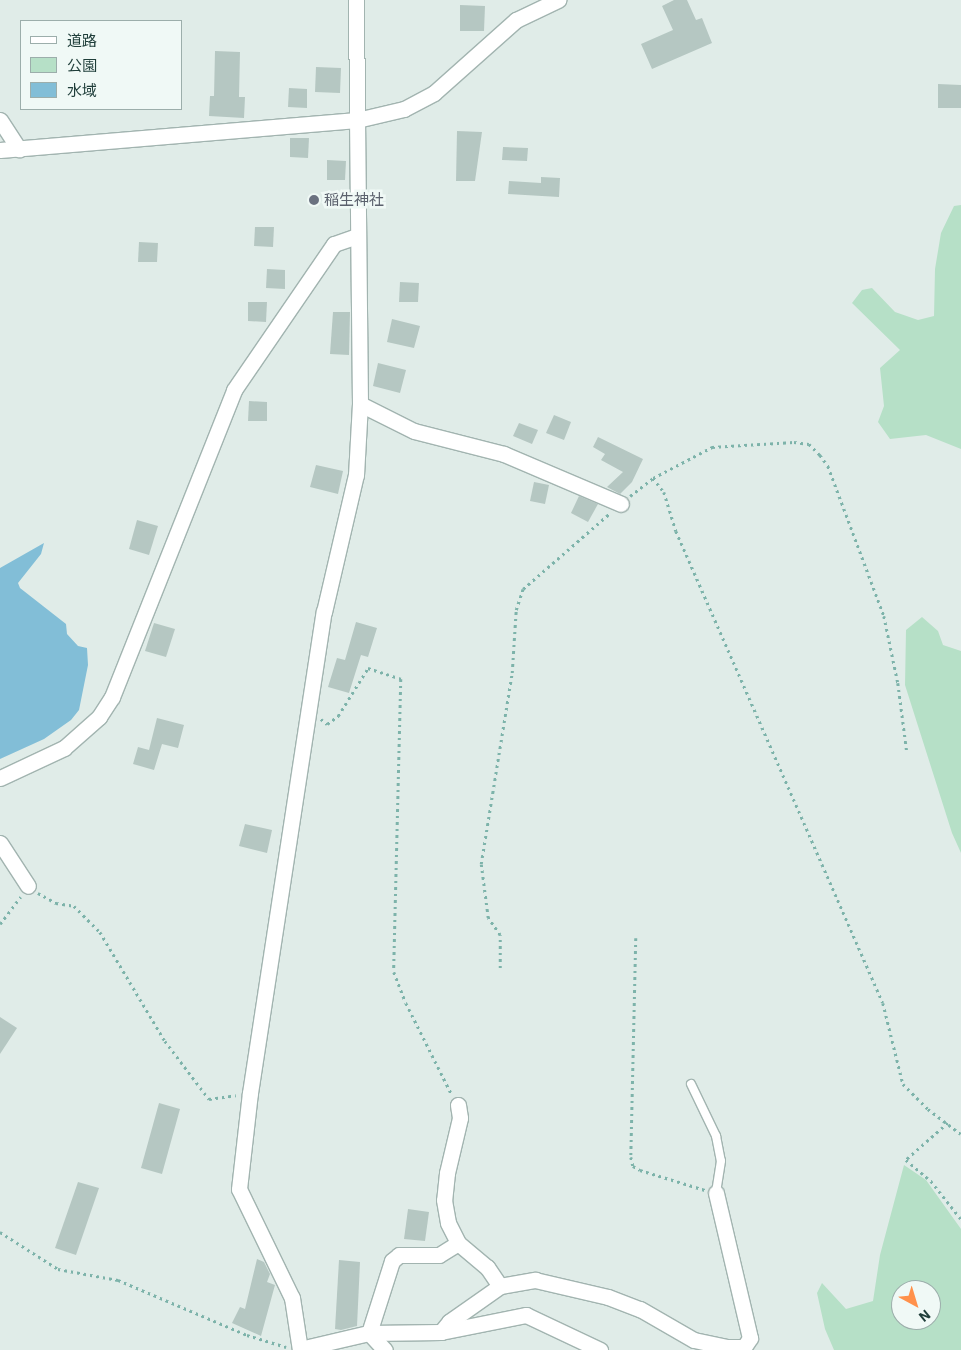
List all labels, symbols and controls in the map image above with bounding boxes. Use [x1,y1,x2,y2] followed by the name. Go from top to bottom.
[20,20,182,110] legend
[67,31,97,50] text: 道路
[67,56,97,75] text: 公園
[67,81,97,100] text: 水域
[324,191,384,209] place label: 稲生神社
[308,194,320,206] marker: 稲生神社
[891,1280,941,1330] north arrow
[915,1306,934,1326] text: N

